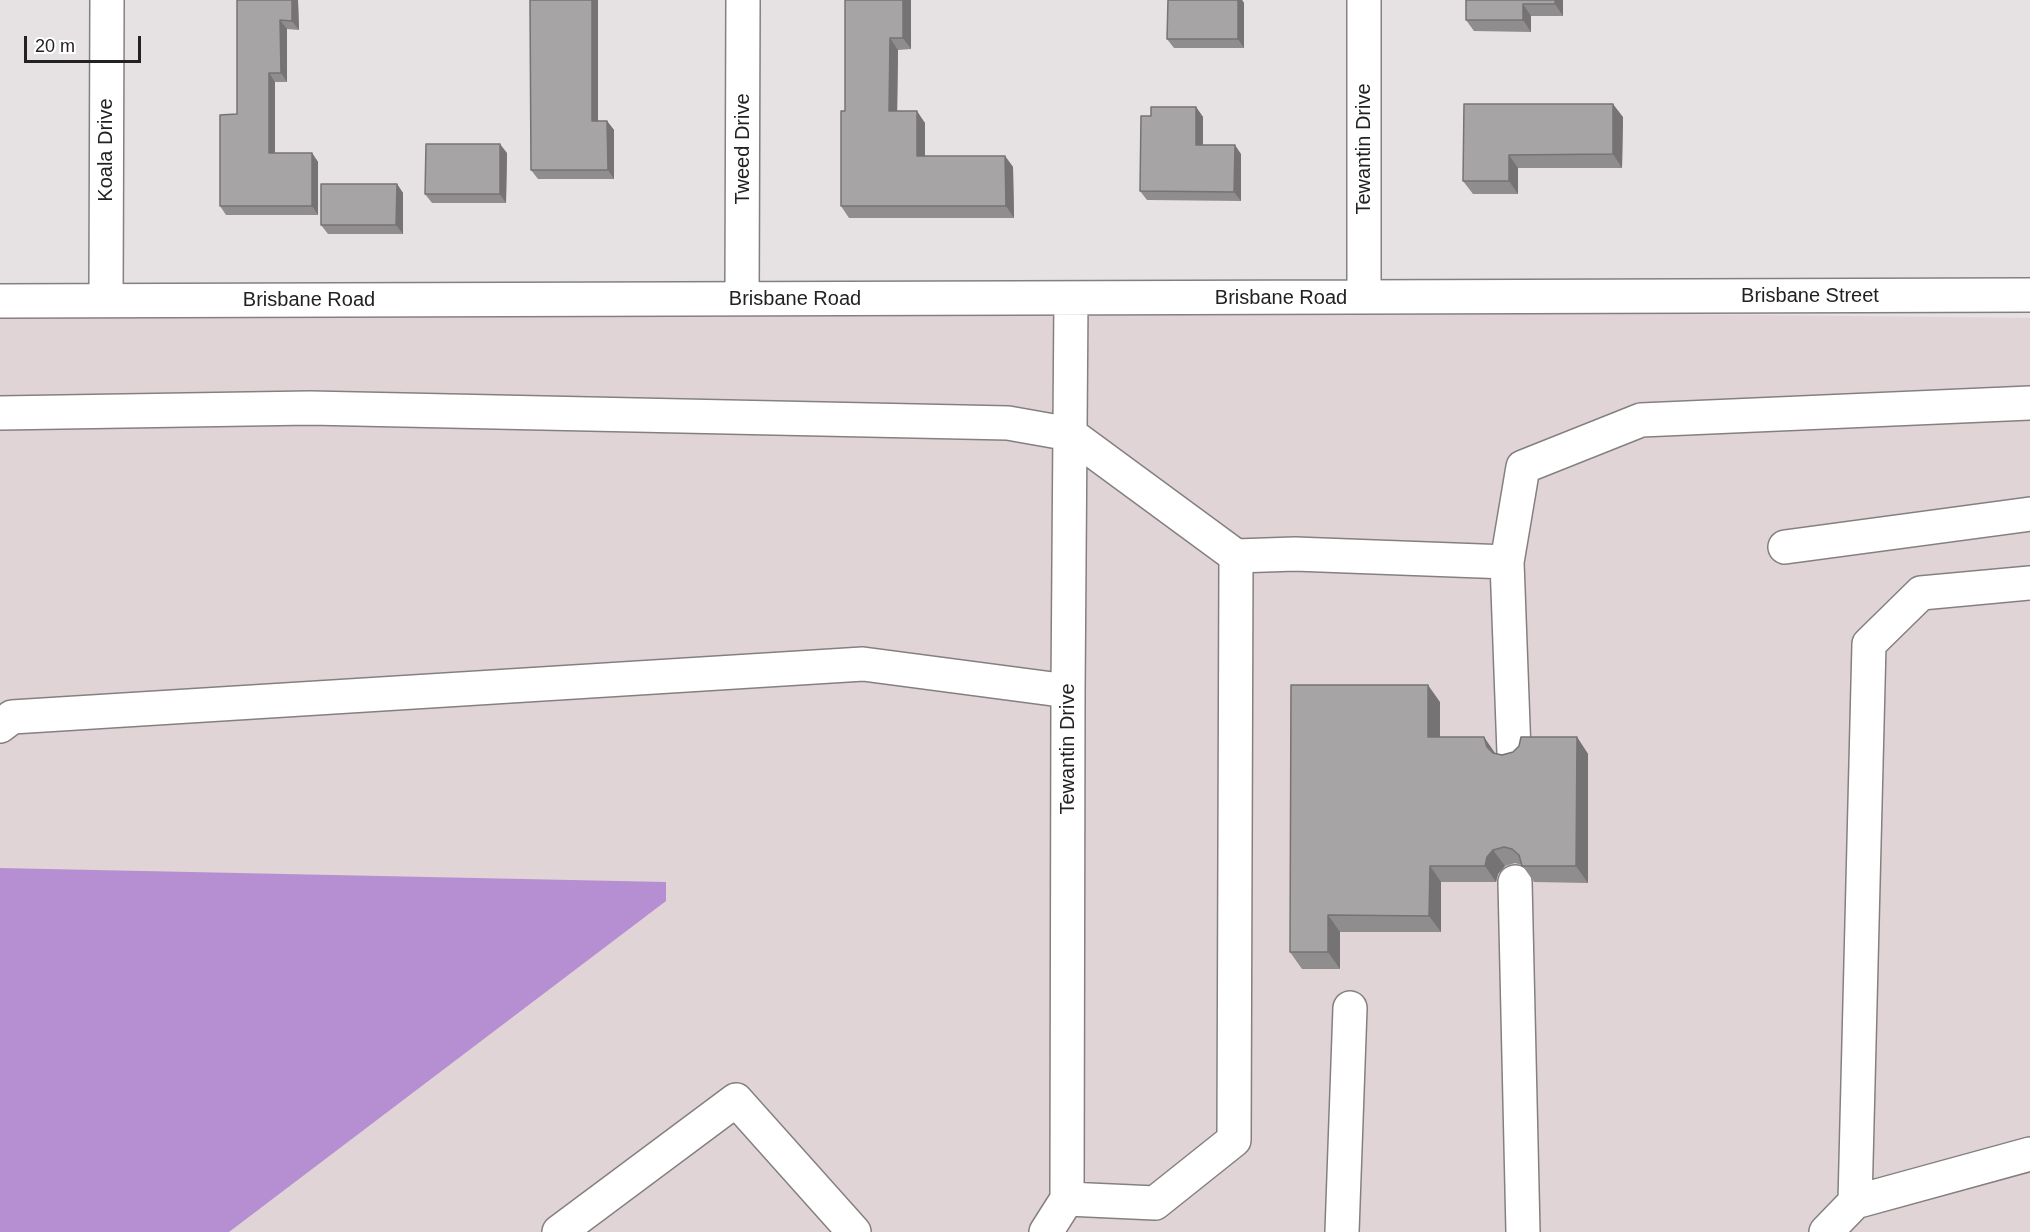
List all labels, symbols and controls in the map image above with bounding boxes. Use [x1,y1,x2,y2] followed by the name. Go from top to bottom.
[27,24,144,62] scale bar
[35,36,75,56] text: 20 m
[1352,83,1376,215] street label: Tewantin Drive
[731,93,755,205] street label: Tweed Drive
[94,98,118,202] street label: Koala Drive
[1741,284,1879,308] street label: Brisbane Street
[1215,286,1347,310] street label: Brisbane Road
[729,287,861,311] street label: Brisbane Road
[243,288,375,312] street label: Brisbane Road
[1056,683,1080,815] street label: Tewantin Drive

